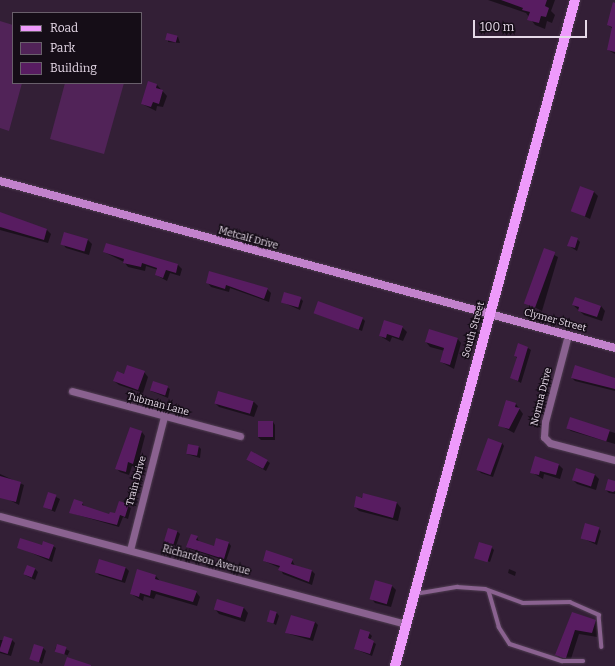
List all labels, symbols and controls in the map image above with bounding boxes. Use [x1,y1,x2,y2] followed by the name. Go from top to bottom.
[12,12,142,84] legend
[475,12,589,38] scale bar
[480,20,514,34] text: 100 m
[50,21,78,35] text: Road
[50,41,75,55] text: Park
[50,61,97,75] text: Building
[217,225,279,253] street label: Metcalf Drive
[460,301,488,359] street label: South Street
[523,307,587,335] street label: Clymer Street
[529,367,555,427] street label: Norma Drive
[126,391,190,419] street label: Tubman Lane
[125,455,149,507] street label: Train Drive
[161,544,251,578] street label: Richardson Avenue

